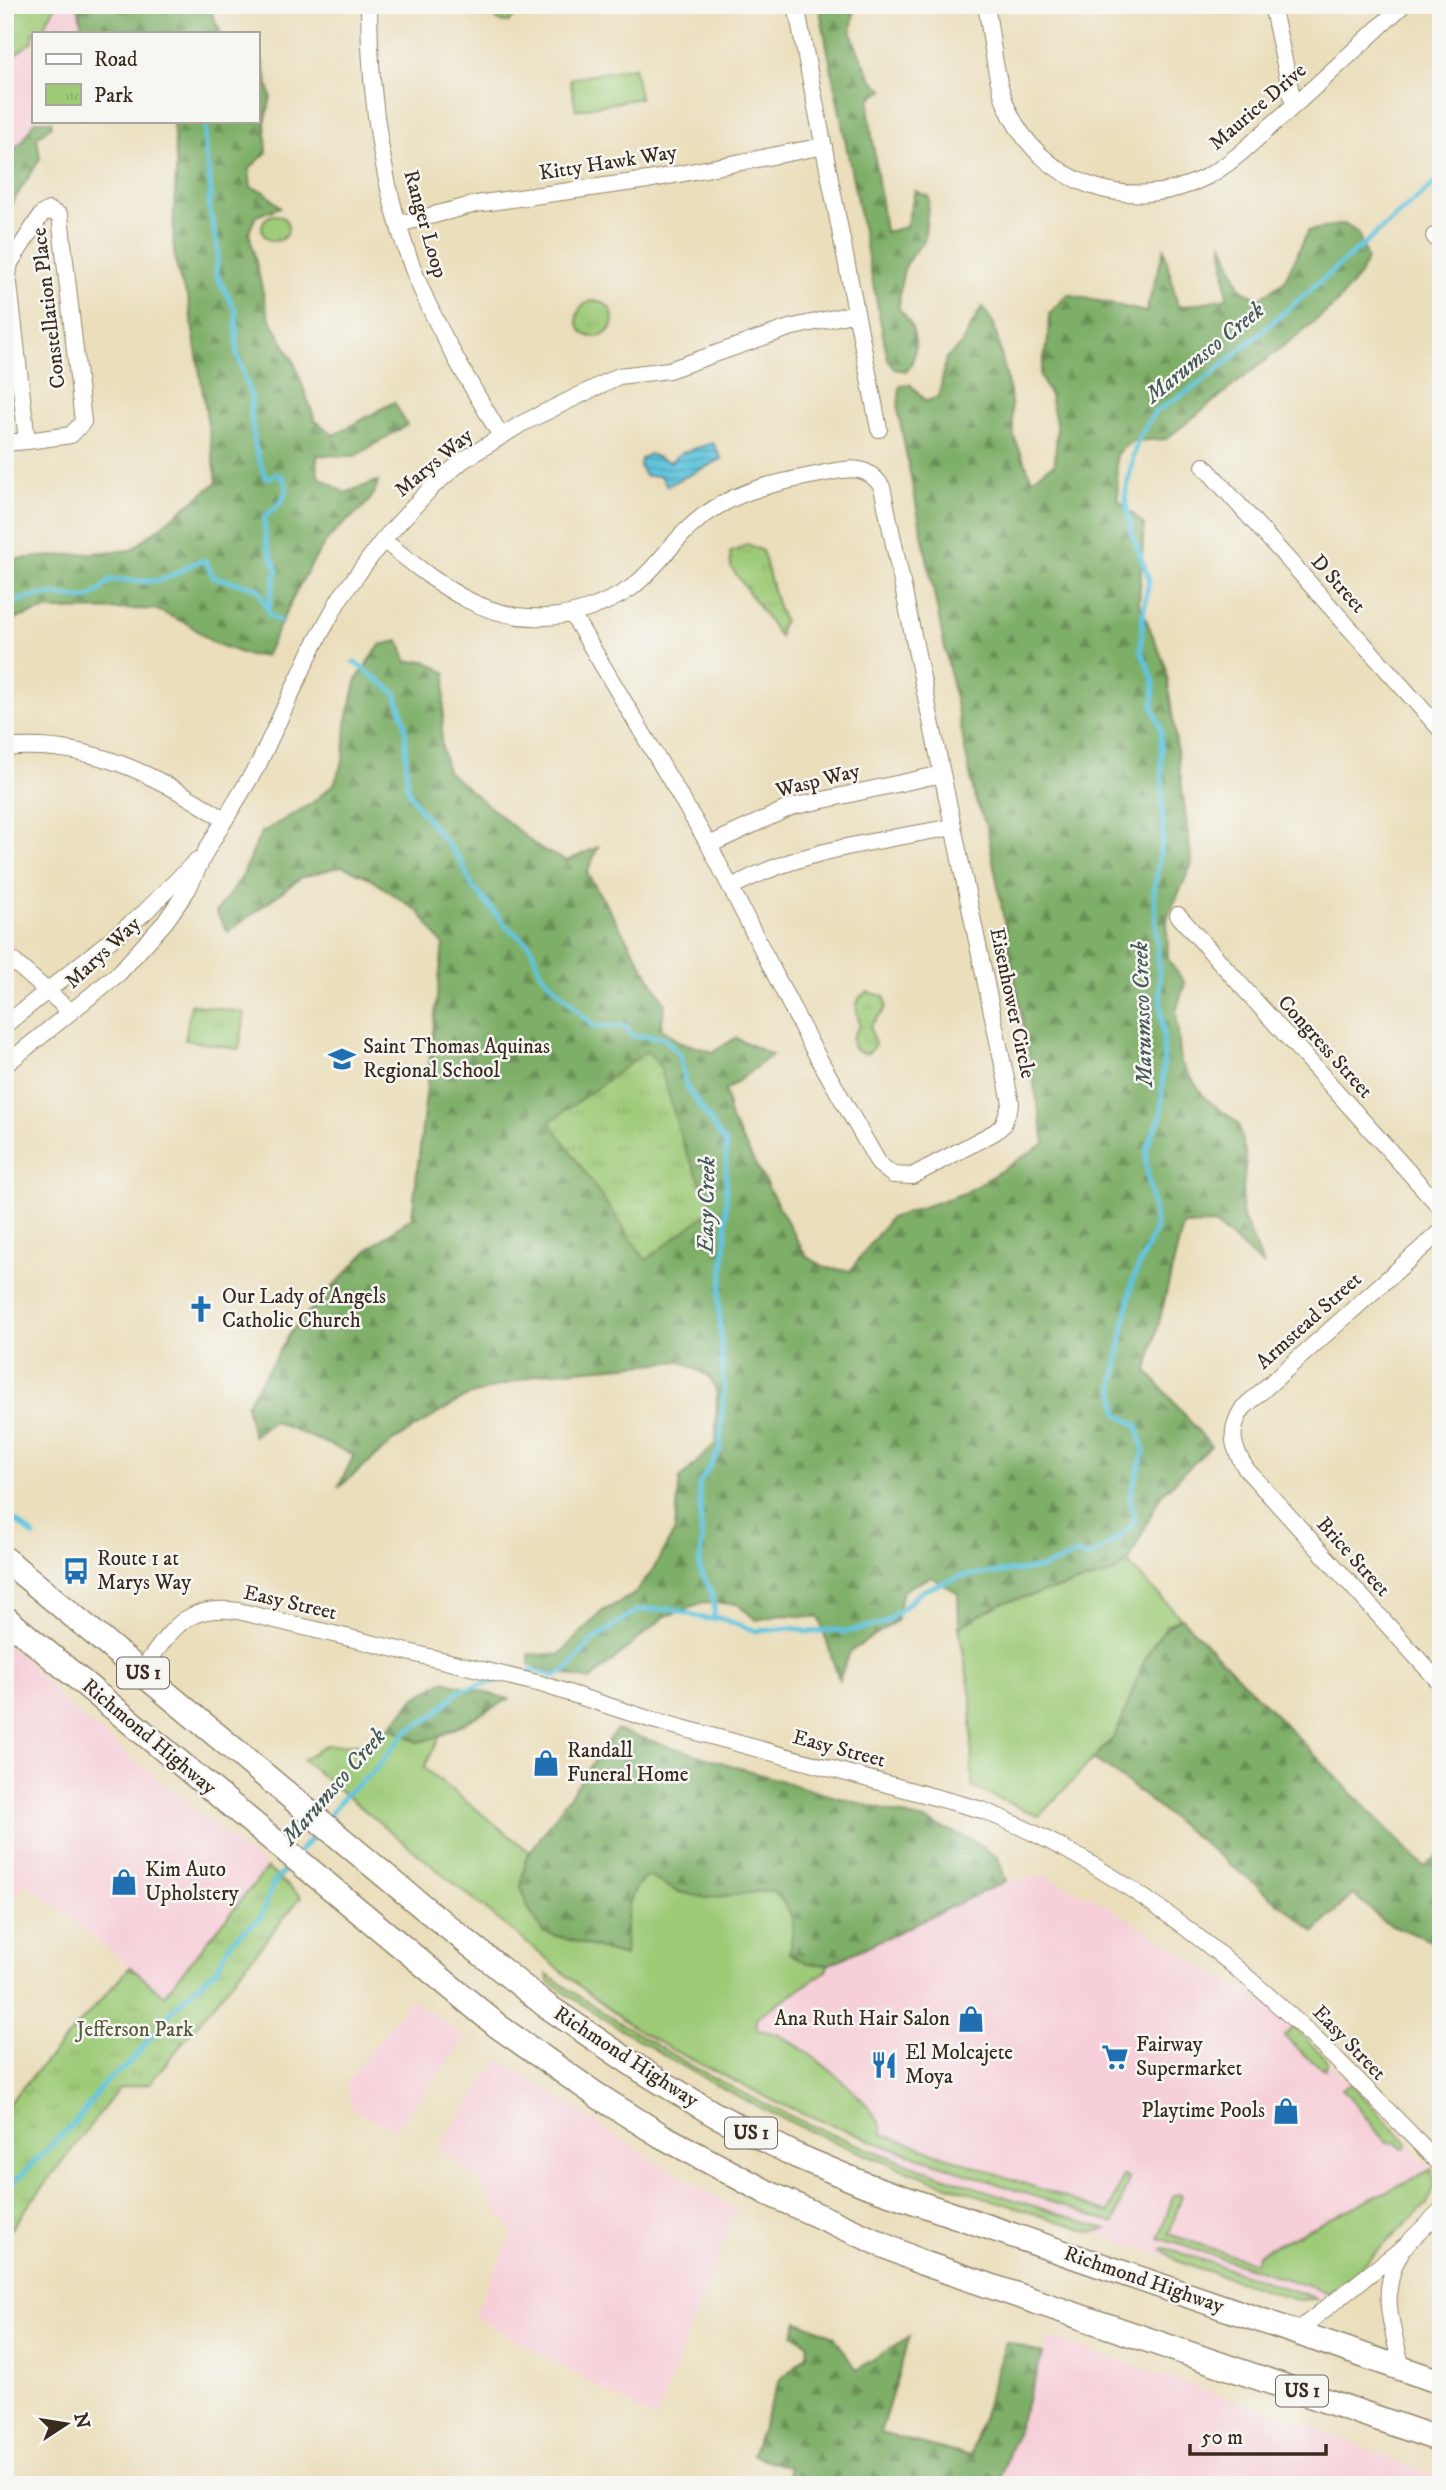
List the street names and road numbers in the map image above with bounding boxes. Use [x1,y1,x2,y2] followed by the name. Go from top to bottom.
[1204,57,1312,156] street label: Maurice Drive
[537,139,680,187] street label: Kitty Hawk Way
[397,167,453,281] street label: Ranger Loop
[26,226,72,390] street label: Constellation Place
[390,422,479,503] street label: Marys Way
[1305,549,1371,619] street label: D Street
[772,758,864,804] street label: Wasp Way
[60,911,147,995] street label: Marys Way
[983,925,1041,1081] street label: Eisenhower Circle
[1272,990,1378,1104] street label: Congress Street
[1251,1267,1367,1375] street label: Armstead Street
[1310,1512,1396,1602] street label: Brice Street
[241,1580,339,1626] street label: Easy Street
[117,1658,169,1688] road number: US 1
[76,1673,222,1801] street label: Richmond Highway
[790,1724,888,1774] street label: Easy Street
[549,2000,704,2114] street label: Richmond Highway
[1307,2000,1392,2086] street label: Easy Street
[725,2118,777,2148] road number: US 1
[1061,2240,1228,2320] street label: Richmond Highway
[1276,2376,1328,2406] road number: US 1

